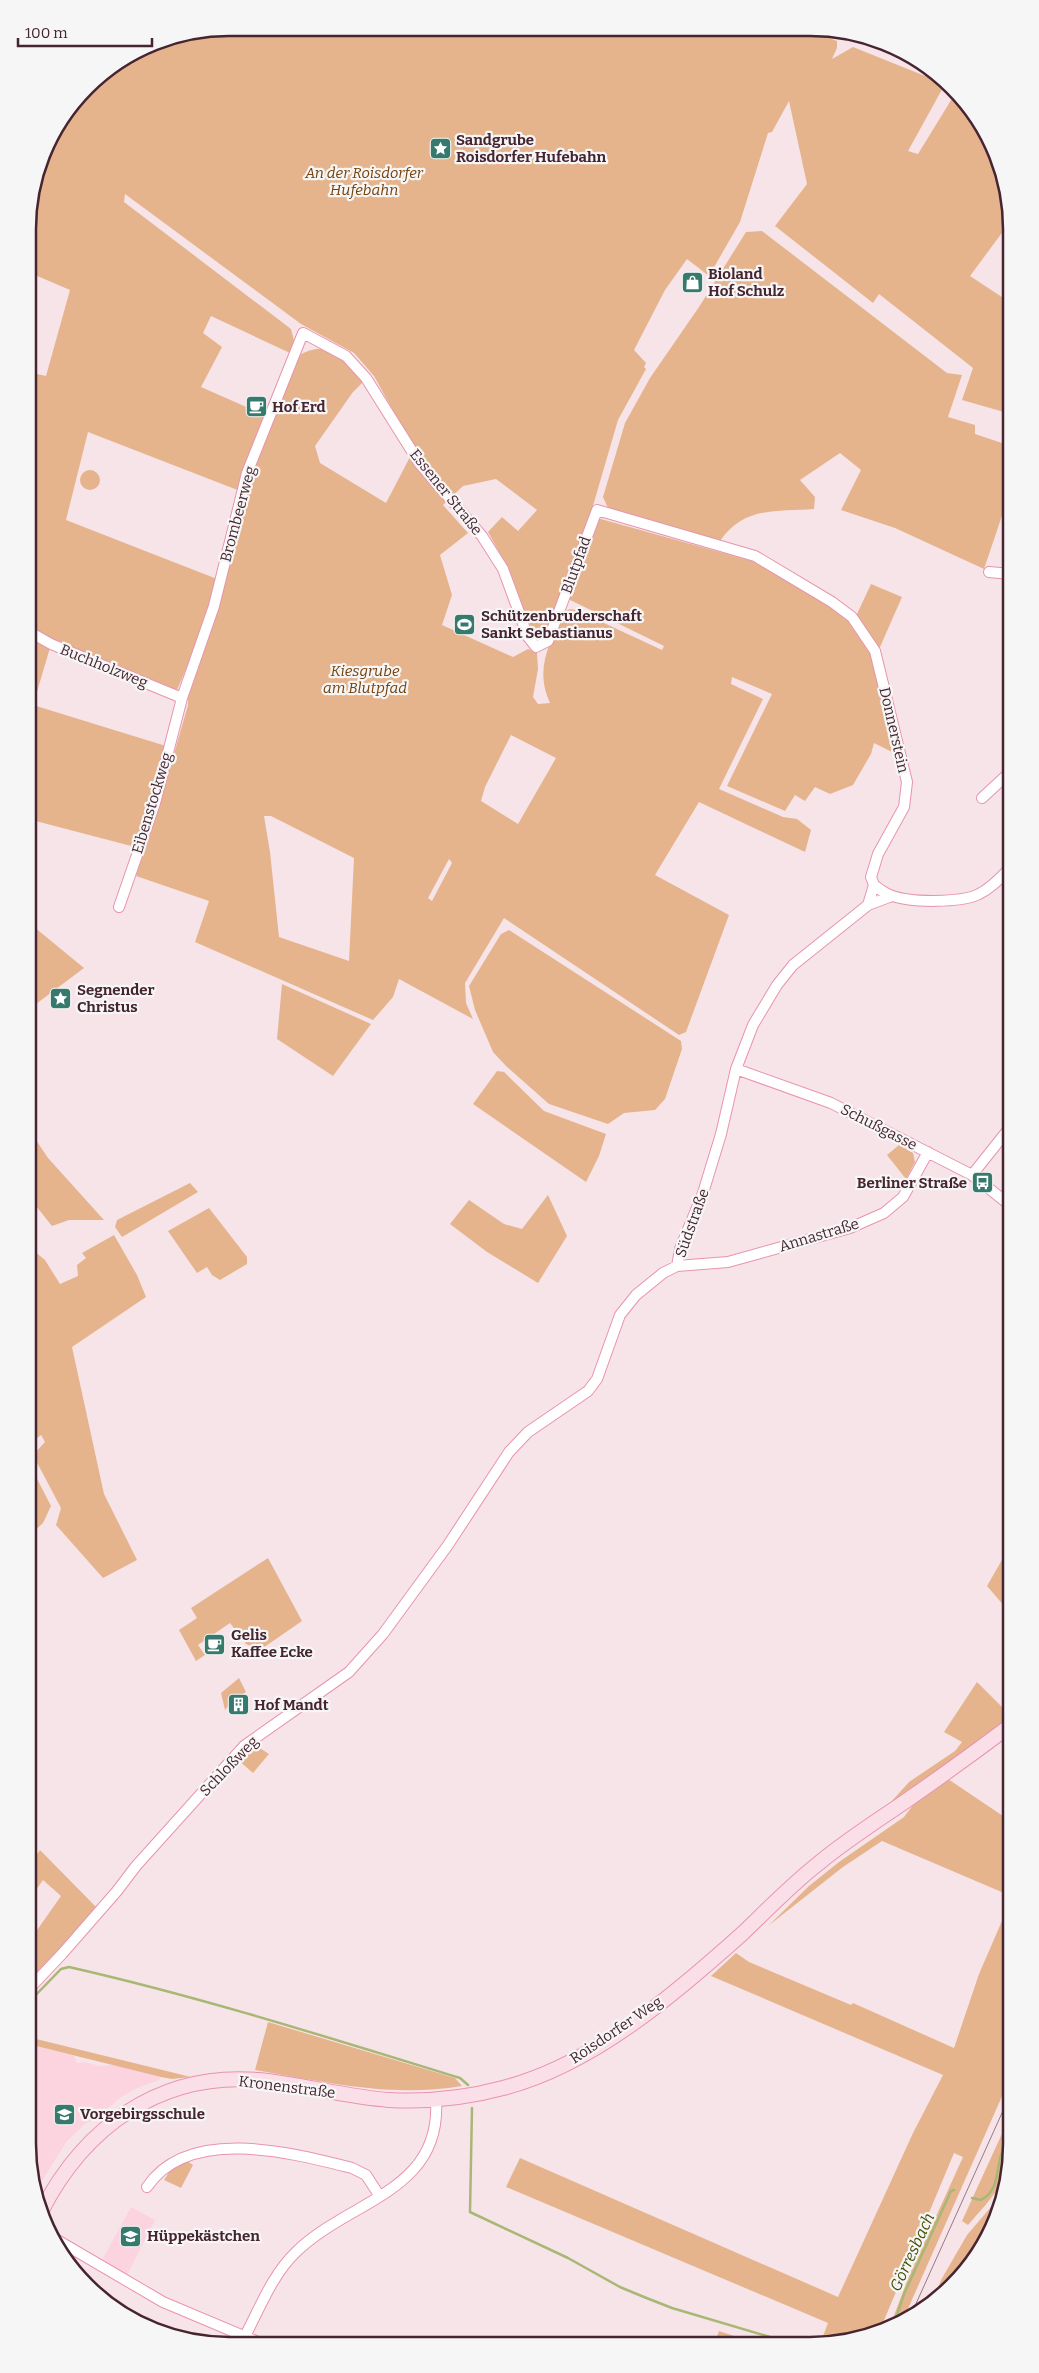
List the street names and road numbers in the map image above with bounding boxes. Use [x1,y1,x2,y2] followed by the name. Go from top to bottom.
[406,445,486,539] street label: Essener Straße
[217,464,259,564] street label: Brombeerweg
[557,534,595,596] street label: Blutpfad
[58,640,150,692] street label: Buchholzweg
[875,685,913,775] street label: Donnerstein
[128,750,176,856] street label: Eibenstockweg
[838,1100,920,1154] street label: Schußgasse
[671,1186,713,1260] street label: Südstraße
[777,1214,861,1256] street label: Annastraße
[196,1732,262,1800] street label: Schloßweg
[566,1992,666,2068] street label: Roisdorfer Weg
[238,2072,336,2102] street label: Kronenstraße

